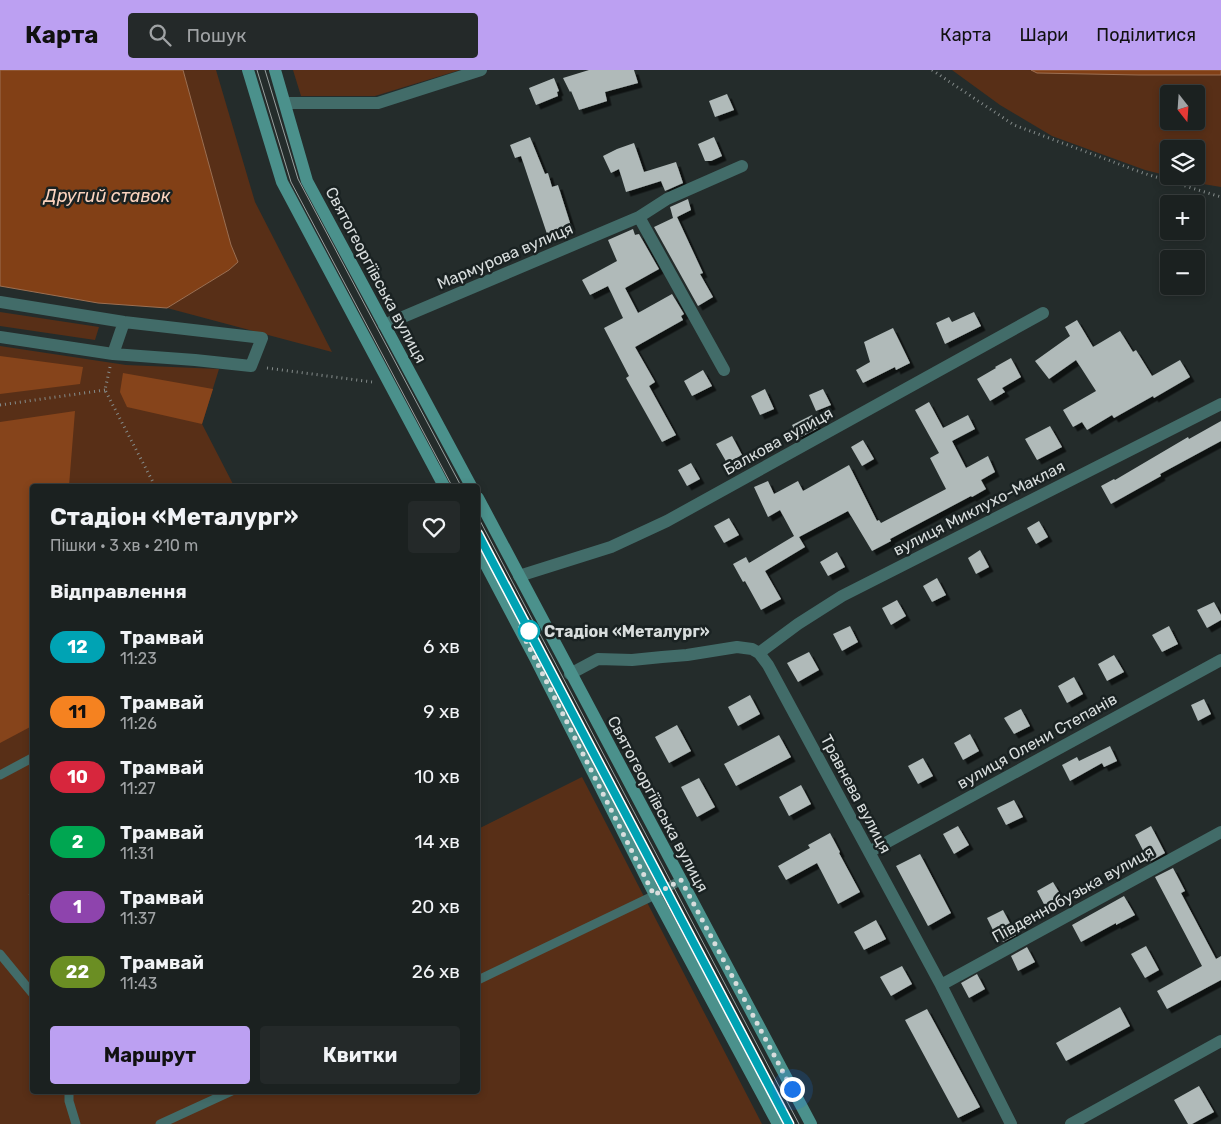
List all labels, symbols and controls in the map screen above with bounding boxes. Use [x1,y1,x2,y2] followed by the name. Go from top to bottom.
[128,13,478,58] search box
[25,21,98,49] text: Карта
[146,21,174,49] icon: search
[186,24,246,47] text: Пошук
[940,24,991,46] text: Карта
[1019,24,1068,46] text: Шари
[1096,24,1196,46] text: Поділитися
[1160,85,1205,130] north arrow
[1160,85,1205,295] map controls
[1160,140,1205,185] button: layers
[321,184,431,366] street label: Святогеоргіївська вулиця
[42,185,171,207] water label: Другий ставок
[1160,195,1205,240] button: +
[434,219,576,293] street label: Мармурова вулиця
[1160,250,1205,295] button: −
[720,403,836,479] street label: Балкова вулиця
[890,456,1068,560] street label: вулиця Миклухо-Маклая
[408,501,460,553] button: heart
[50,503,299,531] text: Стадіон «Металург»
[50,536,198,555] text: Пішки · 3 хв · 210 m
[50,580,187,603] text: Відправлення
[518,620,540,642] marker: Стадіон «Металург»
[544,622,710,641] place label: Стадіон «Металург»
[120,626,204,649] text: Трамвай
[423,635,460,658] text: 6 хв
[67,636,88,658] text: 12
[120,649,157,668] text: 11:23
[954,689,1120,793] street label: вулиця Олени Степанів
[120,691,204,714] text: Трамвай
[423,700,460,723] text: 9 хв
[69,701,86,723] text: 11
[603,713,713,895] street label: Святогеоргіївська вулиця
[120,714,157,733] text: 11:26
[817,731,895,857] street label: Травнева вулиця
[120,756,204,779] text: Трамвай
[414,765,460,788] text: 10 хв
[67,766,88,788] text: 10
[120,779,155,798] text: 11:27
[120,821,204,844] text: Трамвай
[415,830,460,853] text: 14 хв
[72,831,83,853] text: 2
[989,842,1157,946] street label: Південнобузька вулиця
[120,844,154,863] text: 11:31
[120,886,204,909] text: Трамвай
[411,895,460,918] text: 20 хв
[73,896,82,918] text: 1
[120,909,156,928] text: 11:37
[120,951,204,974] text: Трамвай
[412,960,460,983] text: 26 хв
[66,961,89,983] text: 22
[120,974,157,993] text: 11:43
[50,1026,250,1084] button: Маршрут
[260,1026,460,1084] button: Квитки
[780,1077,805,1102] your location

